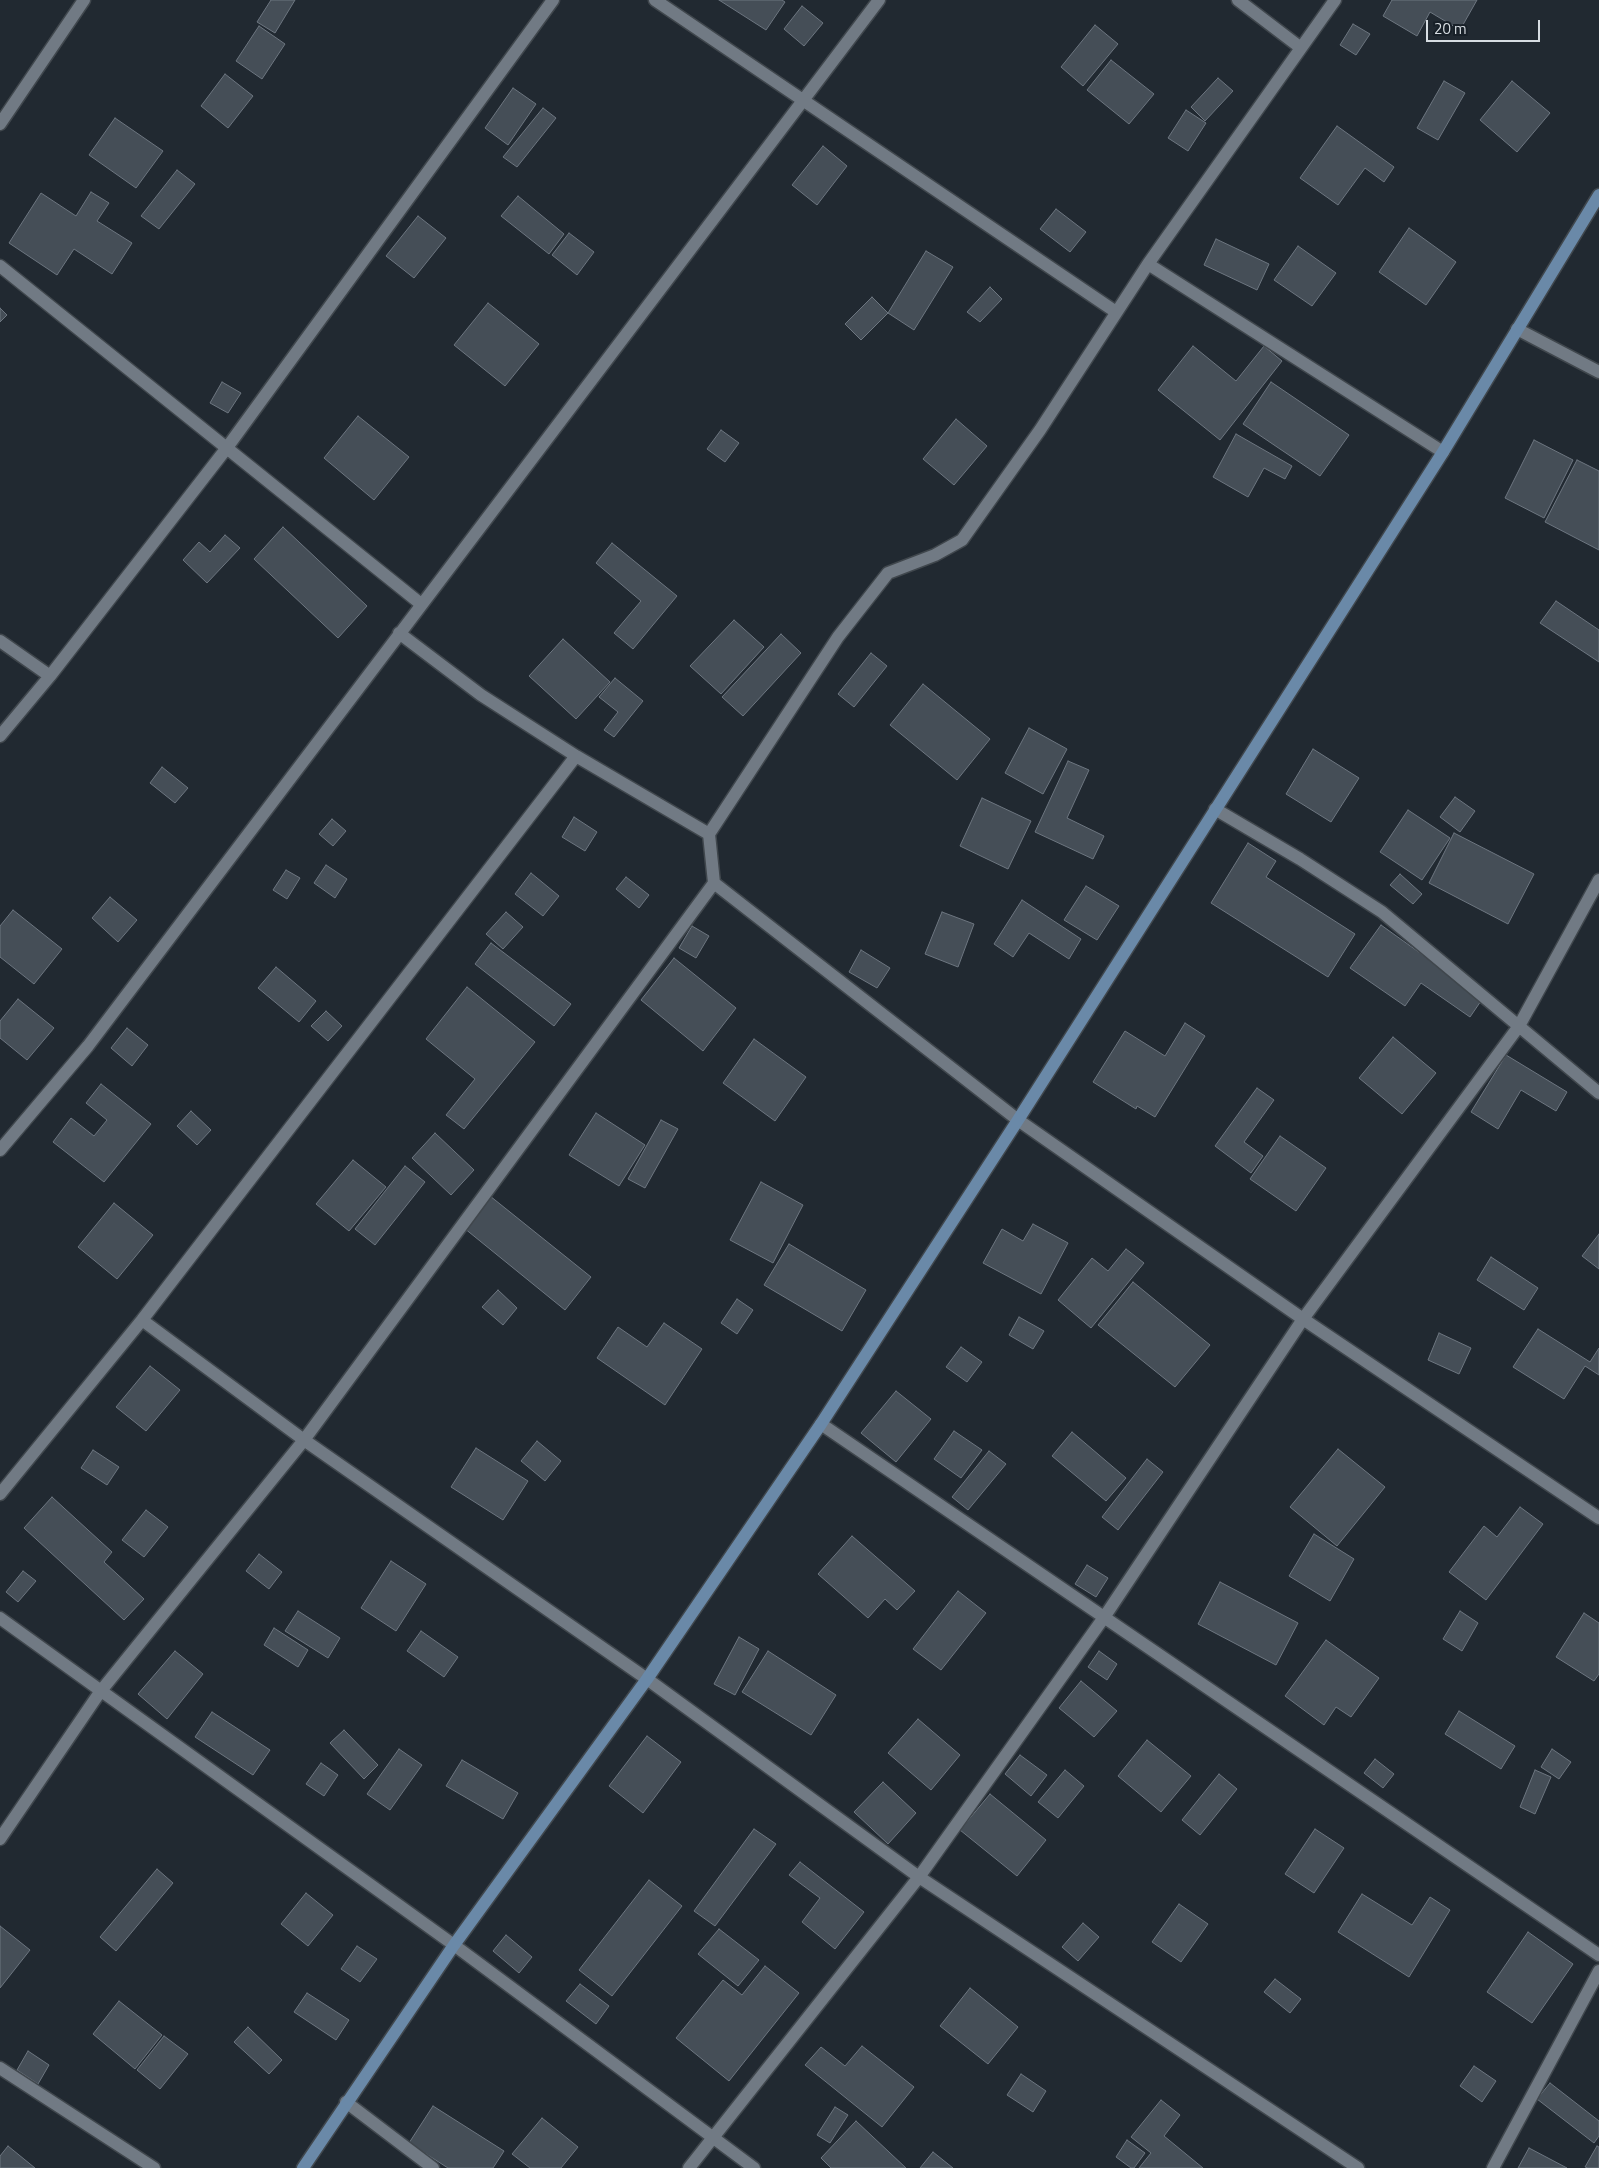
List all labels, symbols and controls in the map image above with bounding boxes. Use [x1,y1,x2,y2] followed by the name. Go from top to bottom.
[1429,10,1543,42] scale bar
[1434,17,1467,40] text: 20 m

